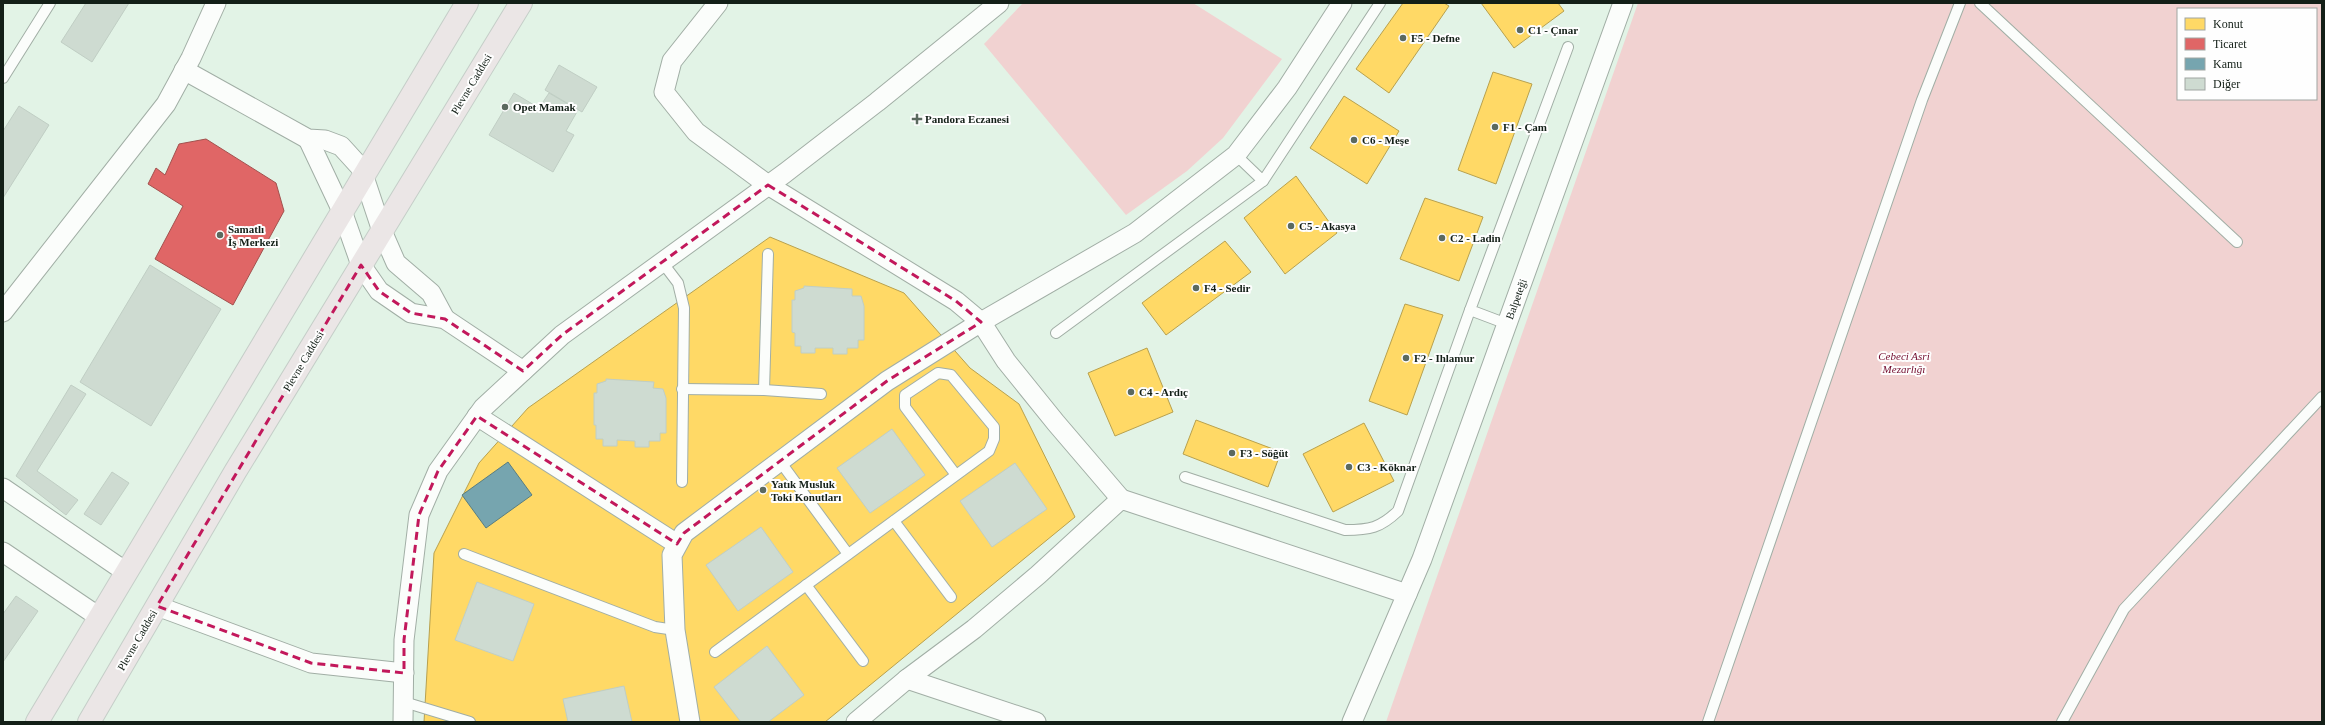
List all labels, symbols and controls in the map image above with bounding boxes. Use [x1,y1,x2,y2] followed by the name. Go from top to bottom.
[2177,8,2317,100] legend
[2213,17,2244,31] text: Konut
[1528,24,1578,36] place label: C1 - Çınar
[1515,25,1525,35] marker: C1 - Çınar
[1411,32,1460,44] place label: F5 - Defne
[1398,33,1408,43] marker: F5 - Defne
[2213,37,2247,51] text: Ticaret
[448,52,494,116] street label: Plevne Caddesi
[2213,57,2242,71] text: Kamu
[2213,77,2240,91] text: Diğer
[513,101,577,113] place label: Opet Mamak
[500,102,510,112] marker: Opet Mamak
[925,113,1009,125] place label: Pandora Eczanesi
[912,114,922,124] marker: Pandora Eczanesi
[1503,121,1547,133] place label: F1 - Çam
[1490,122,1500,132] marker: F1 - Çam
[1362,134,1409,146] place label: C6 - Meşe
[1349,135,1359,145] marker: C6 - Meşe
[1299,220,1356,232] place label: C5 - Akasya
[1286,221,1296,231] marker: C5 - Akasya
[228,223,278,248] place label: Samatlı İş Merkezi
[215,230,225,240] marker: Samatlı İş Merkezi
[1450,232,1501,244] place label: C2 - Ladin
[1437,233,1447,243] marker: C2 - Ladin
[1503,277,1529,321] street label: Balpeteği
[1204,282,1251,294] place label: F4 - Sedir
[1191,283,1201,293] marker: F4 - Sedir
[280,329,326,393] street label: Plevne Caddesi
[1878,350,1930,375] park label: Cebeci Asri Mezarlığı
[1414,352,1475,364] place label: F2 - Ihlamur
[1401,353,1411,363] marker: F2 - Ihlamur
[1139,386,1188,398] place label: C4 - Ardıç
[1126,387,1136,397] marker: C4 - Ardıç
[1240,447,1289,459] place label: F3 - Söğüt
[1227,448,1237,458] marker: F3 - Söğüt
[1357,461,1416,473] place label: C3 - Köknar
[1344,462,1354,472] marker: C3 - Köknar
[771,478,841,503] place label: Yatık Musluk Toki Konutları
[758,485,768,495] marker: Yatık Musluk Toki Konutları
[115,607,159,673] street label: Plevne Caddesi

